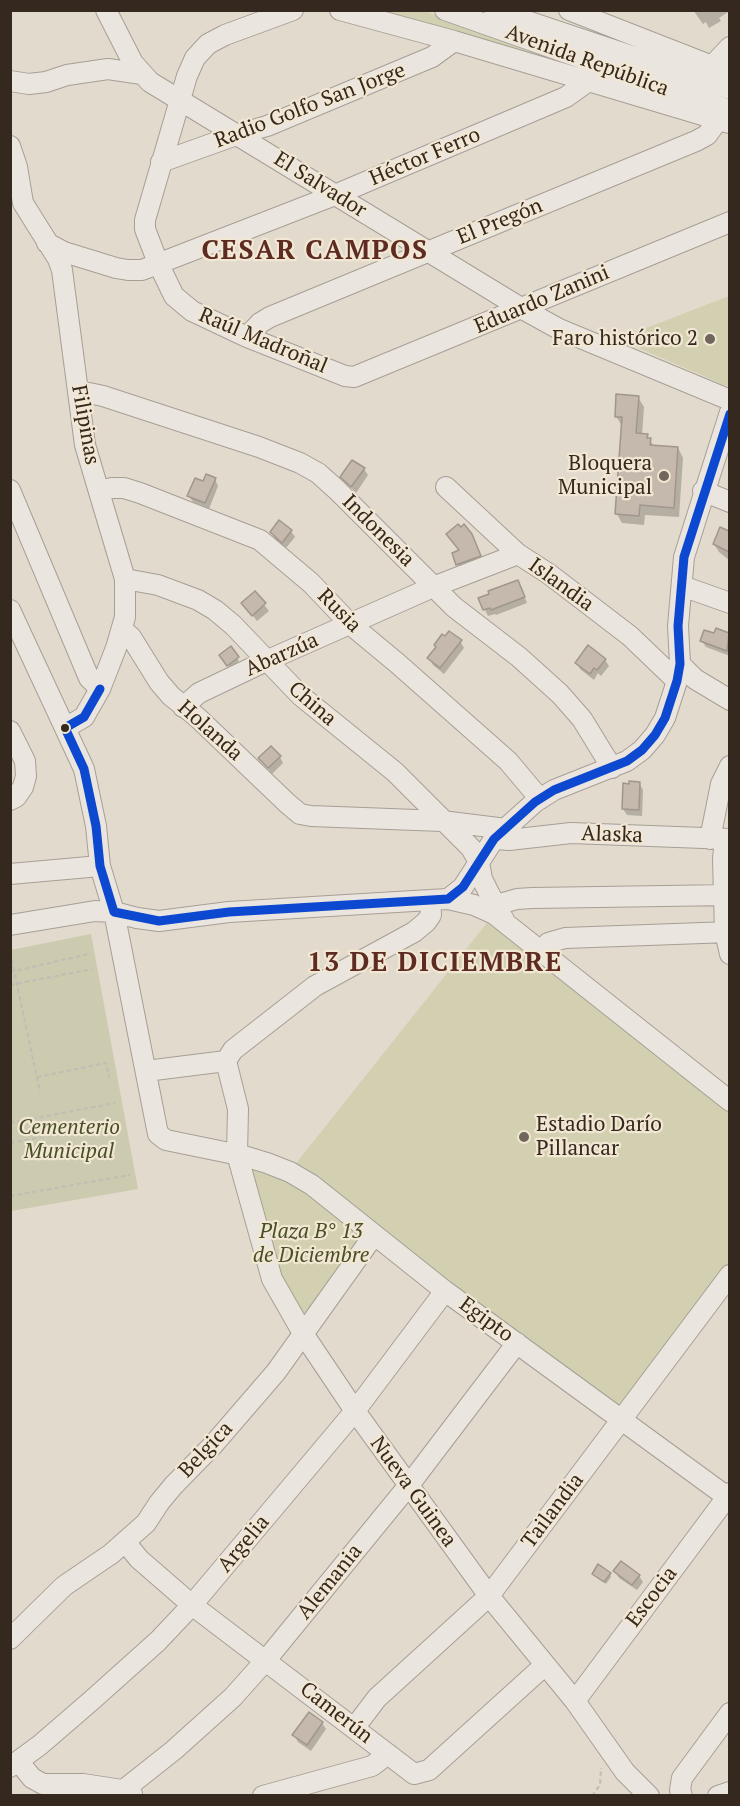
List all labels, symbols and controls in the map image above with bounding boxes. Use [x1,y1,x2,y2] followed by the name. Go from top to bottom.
[502,20,672,102] street label: Avenida República
[211,58,409,154] street label: Radio Golfo San Jorge
[366,122,484,192] street label: Héctor Ferro
[269,147,371,223] street label: El Salvador
[454,193,546,251] street label: El Pregón
[201,235,429,267] district label: CESAR CAMPOS
[471,260,613,340] street label: Eduardo Zanini
[195,303,331,379] street label: Raúl Madroñal
[552,326,698,352] place label: Faro histórico 2
[703,332,717,346] marker: Faro histórico 2
[66,383,104,467] street label: Filipinas
[558,451,652,501] place label: Bloquera Municipal
[657,469,671,483] marker: Bloquera Municipal
[336,489,420,573] street label: Indonesia
[523,553,599,617] street label: Islandia
[312,584,366,638] street label: Rusia
[242,628,322,682] street label: Abarzúa
[283,676,341,732] street label: China
[172,695,248,767] street label: Holanda
[59,722,71,734] unlabelled marker
[581,821,643,849] street label: Alaska
[307,947,563,979] district label: 13 DE DICIEMBRE
[536,1112,662,1162] place label: Estadio Darío Pillancar
[18,1115,120,1165] park label: Cementerio Municipal
[517,1130,531,1144] marker: Estadio Darío Pillancar
[253,1219,369,1269] park label: Plaza B° 13 de Diciembre
[454,1292,518,1348] street label: Egipto
[174,1417,238,1483] street label: Belgica
[364,1432,462,1552] street label: Nueva Guinea
[517,1469,589,1553] street label: Tailandia
[213,1510,275,1578] street label: Argelia
[292,1539,368,1625] street label: Alemania
[621,1562,683,1632] street label: Escocia
[295,1677,377,1749] street label: Camerún

